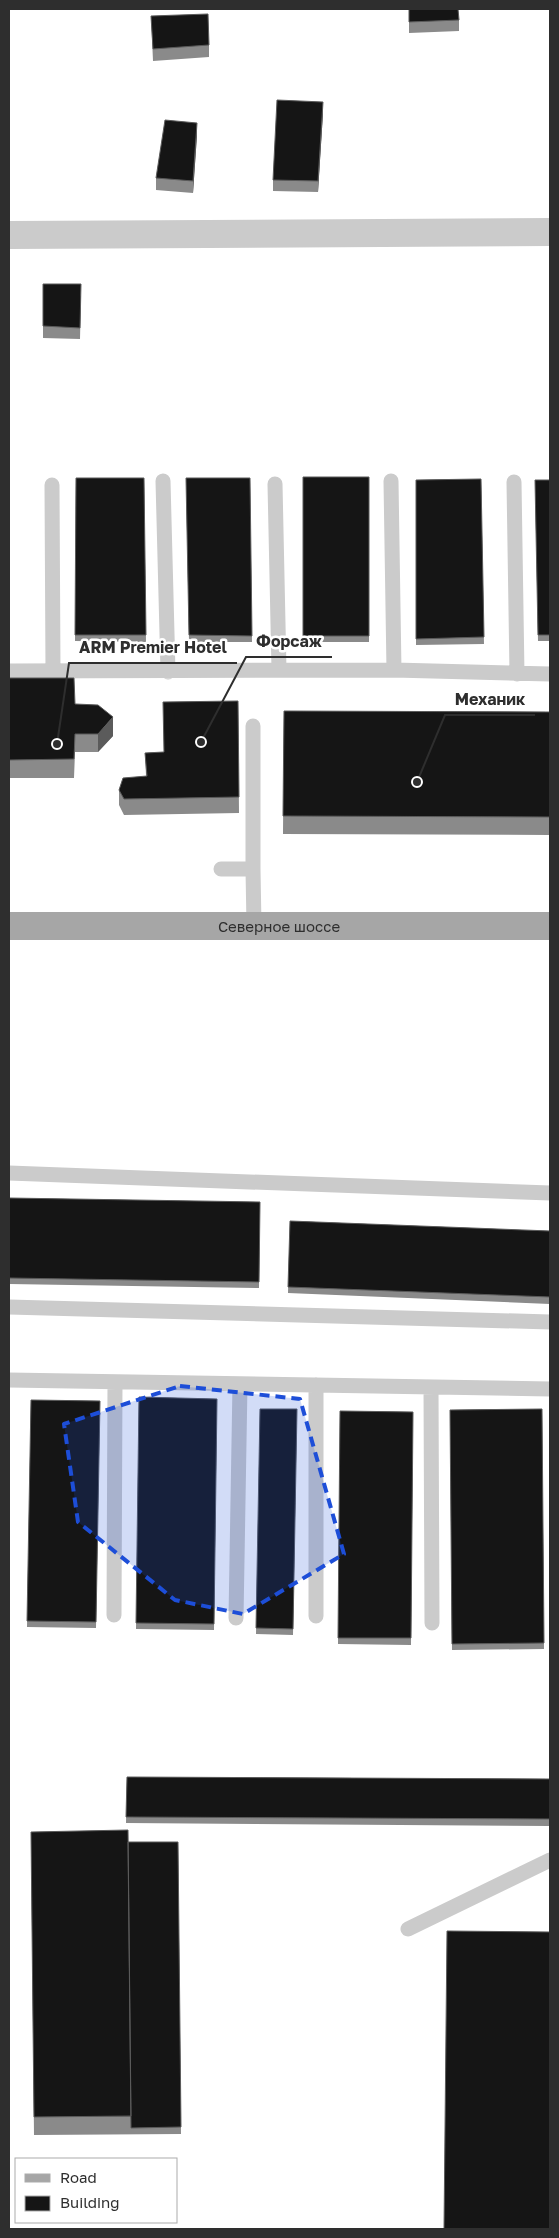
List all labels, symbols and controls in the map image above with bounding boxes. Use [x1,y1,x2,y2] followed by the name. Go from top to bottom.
[246,626,332,657] callout: Форсаж
[256,631,322,651] text: Форсаж
[69,632,237,663] callout: ARM Premier Hotel
[79,637,228,657] text: ARM Premier Hotel
[445,684,535,715] callout: Механик
[455,689,526,709] text: Механик
[218,917,340,935] street label: Северное шоссе
[15,2158,178,2223] legend
[60,2168,97,2186] text: Road
[60,2193,120,2211] text: Building

